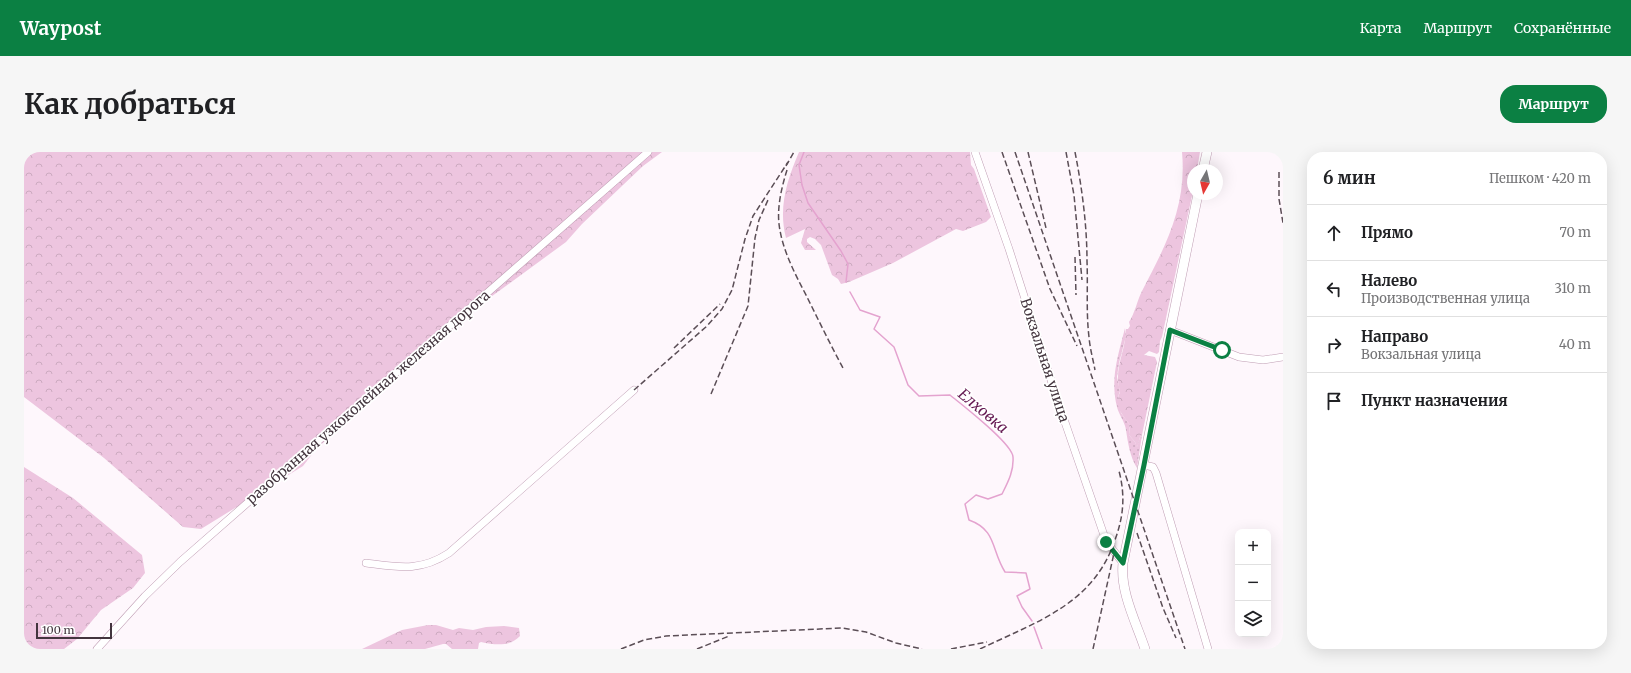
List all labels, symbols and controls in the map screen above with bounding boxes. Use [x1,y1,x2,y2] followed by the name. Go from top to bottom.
[20,16,101,40] text: Waypost
[1360,19,1401,37] text: Карта
[1423,19,1492,37] text: Маршрут
[1514,19,1611,37] text: Сохранённые
[1500,85,1607,123] button: Маршрут
[24,86,236,122] text: Как добраться
[1187,164,1223,200] north arrow
[1323,167,1376,189] text: 6 мин
[1489,170,1591,187] text: Пешком · 420 m
[1323,222,1345,244] icon: ahead
[1361,223,1413,242] text: Прямо
[1560,224,1591,241] text: 70 m
[1361,271,1417,290] text: Налево
[1323,278,1345,300] icon: left
[1554,280,1591,297] text: 310 m
[242,286,494,508] street label: разобранная узкоколейная железная дорога
[1361,290,1530,307] text: Производственная улица
[1016,296,1074,425] street label: Вокзальная улица
[1361,327,1428,346] text: Направо
[1323,334,1345,356] icon: right
[1559,336,1591,353] text: 40 m
[1213,341,1231,359] route start
[1361,346,1481,363] text: Вокзальная улица
[954,384,1012,437] water label: Елховка
[1323,390,1345,412] icon: arrive
[1361,391,1508,410] text: Пункт назначения
[1235,529,1271,637] map controls
[1235,529,1271,565] button: +
[1097,533,1115,551] route end
[1235,565,1271,601] button: −
[1235,601,1271,637] button: layers
[36,621,112,640] scale bar
[42,623,74,637] text: 100 m

